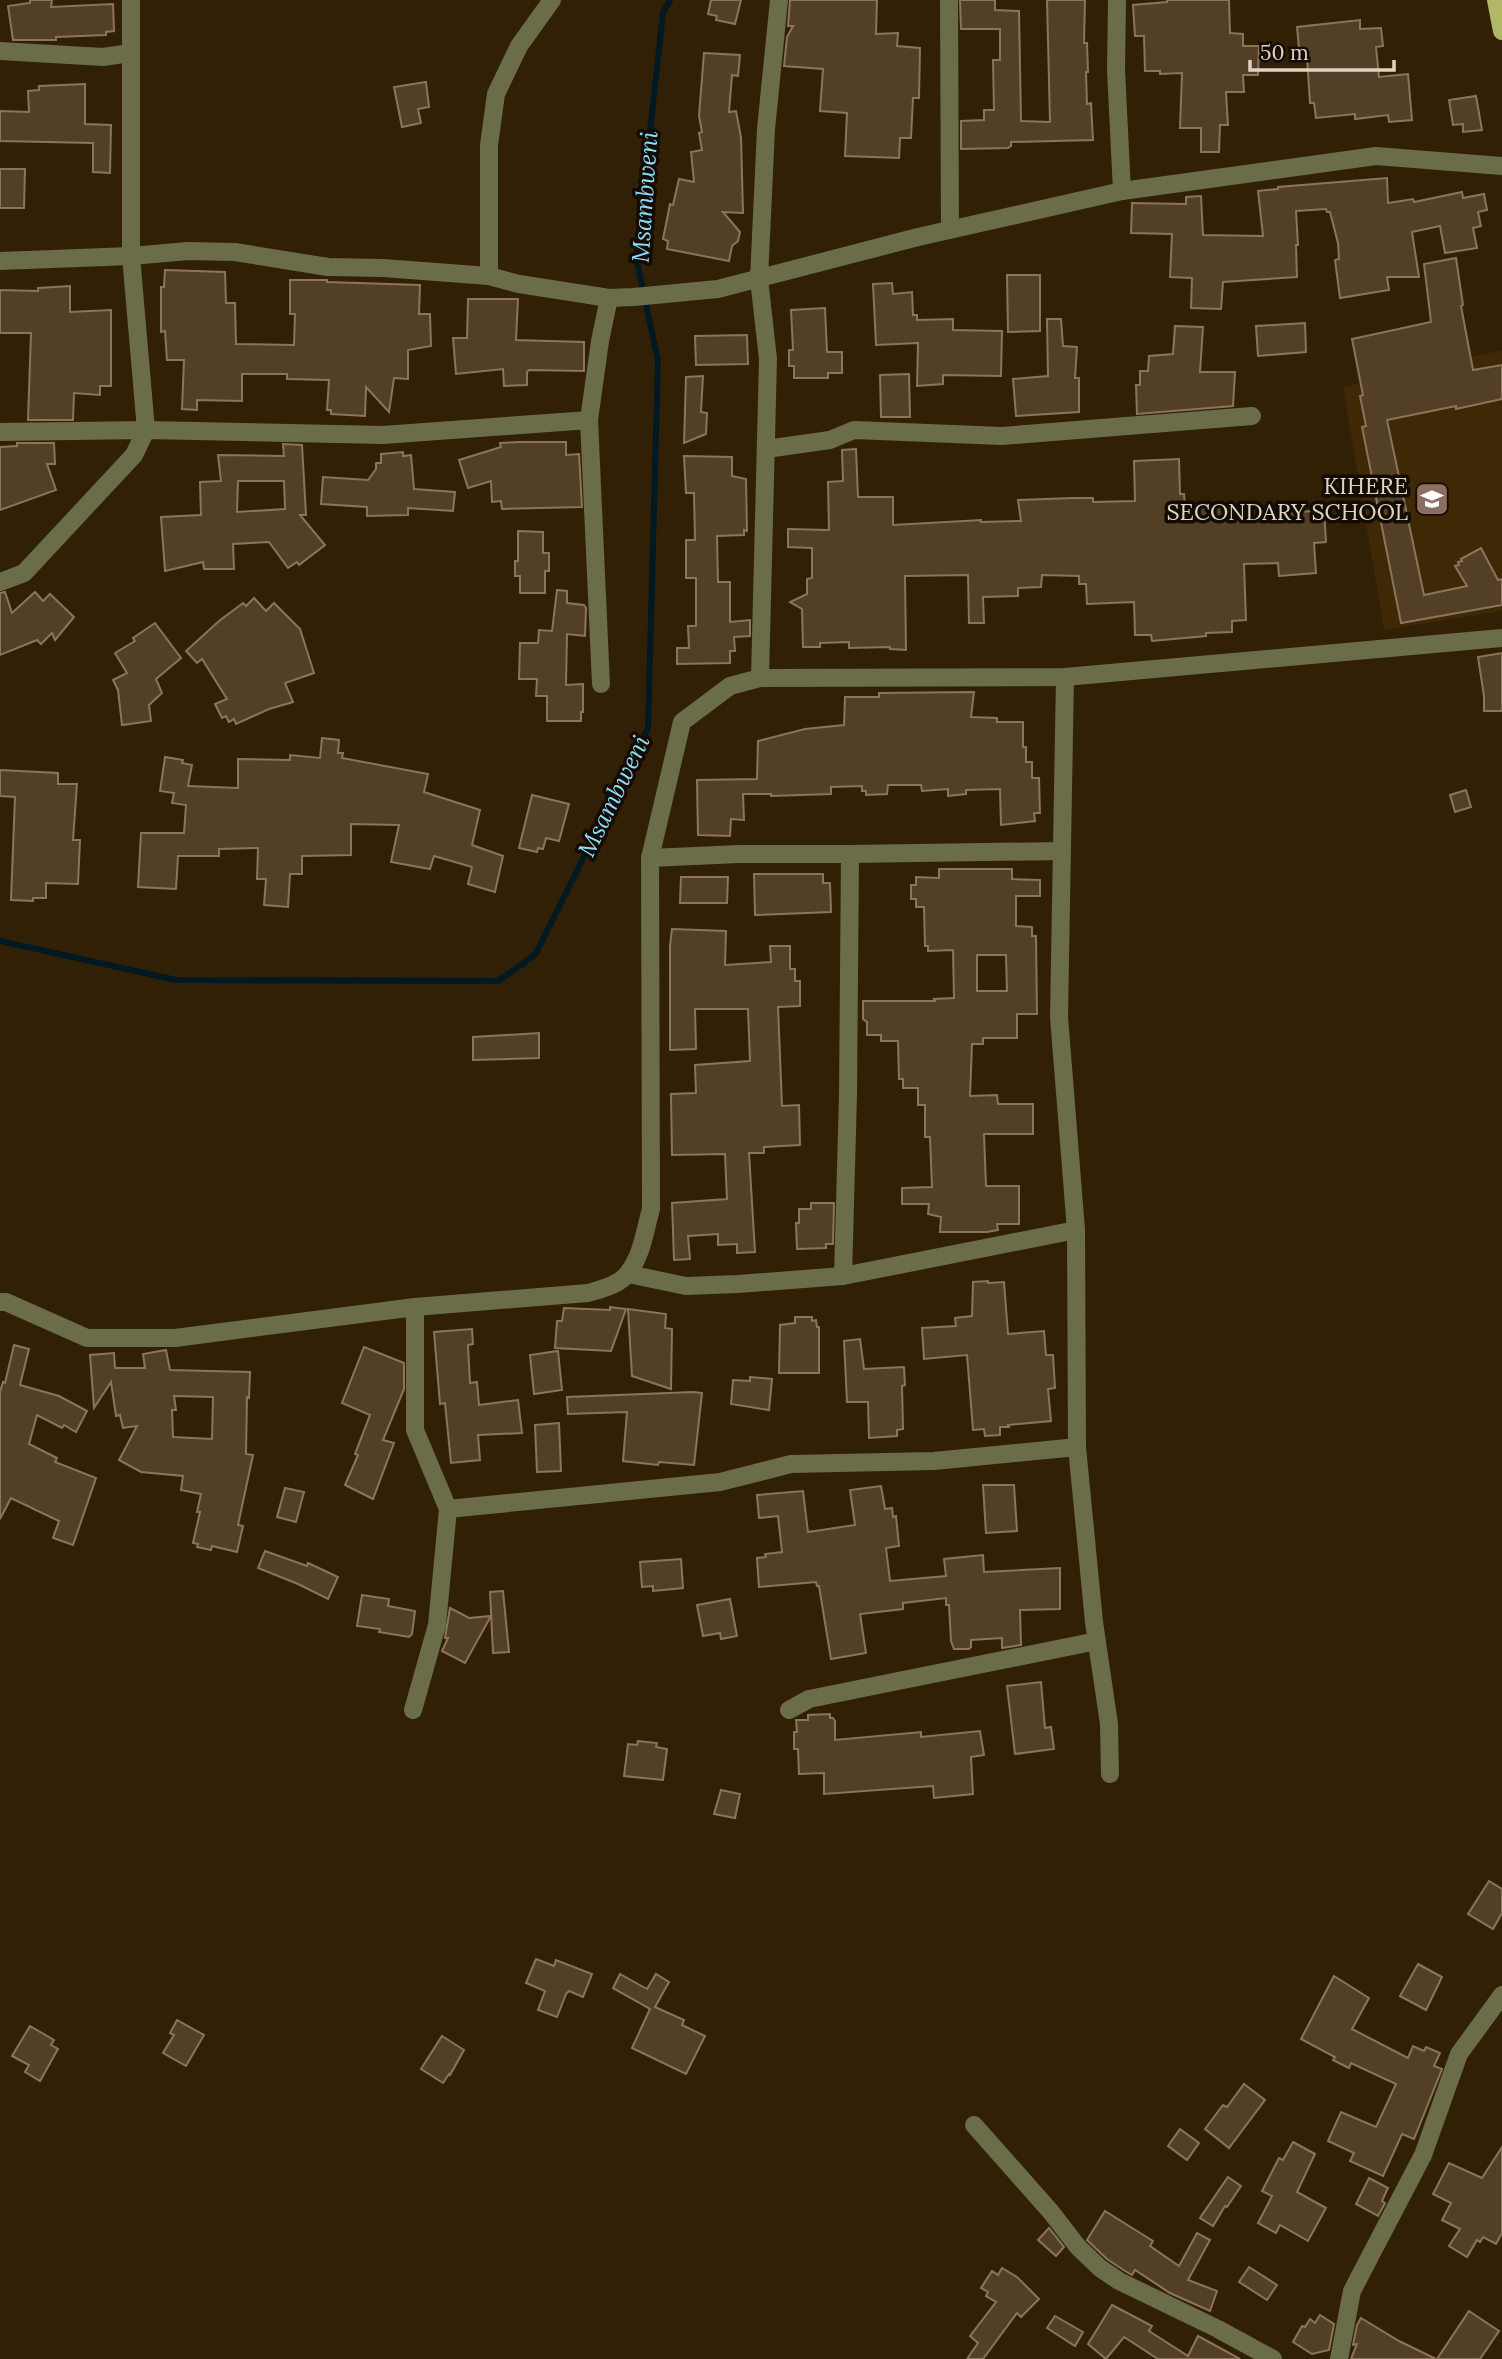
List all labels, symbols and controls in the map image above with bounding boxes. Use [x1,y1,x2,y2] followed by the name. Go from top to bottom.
[1250,28,1394,72] scale bar
[1260,39,1309,66] text: 50 m
[624,130,665,264] water label: Msambweni
[1167,471,1408,526] place label: KIHERE SECONDARY SCHOOL
[1413,480,1451,518] school or university icon: KIHERE SECONDARY SCHOOL
[571,730,656,862] water label: Msambweni

